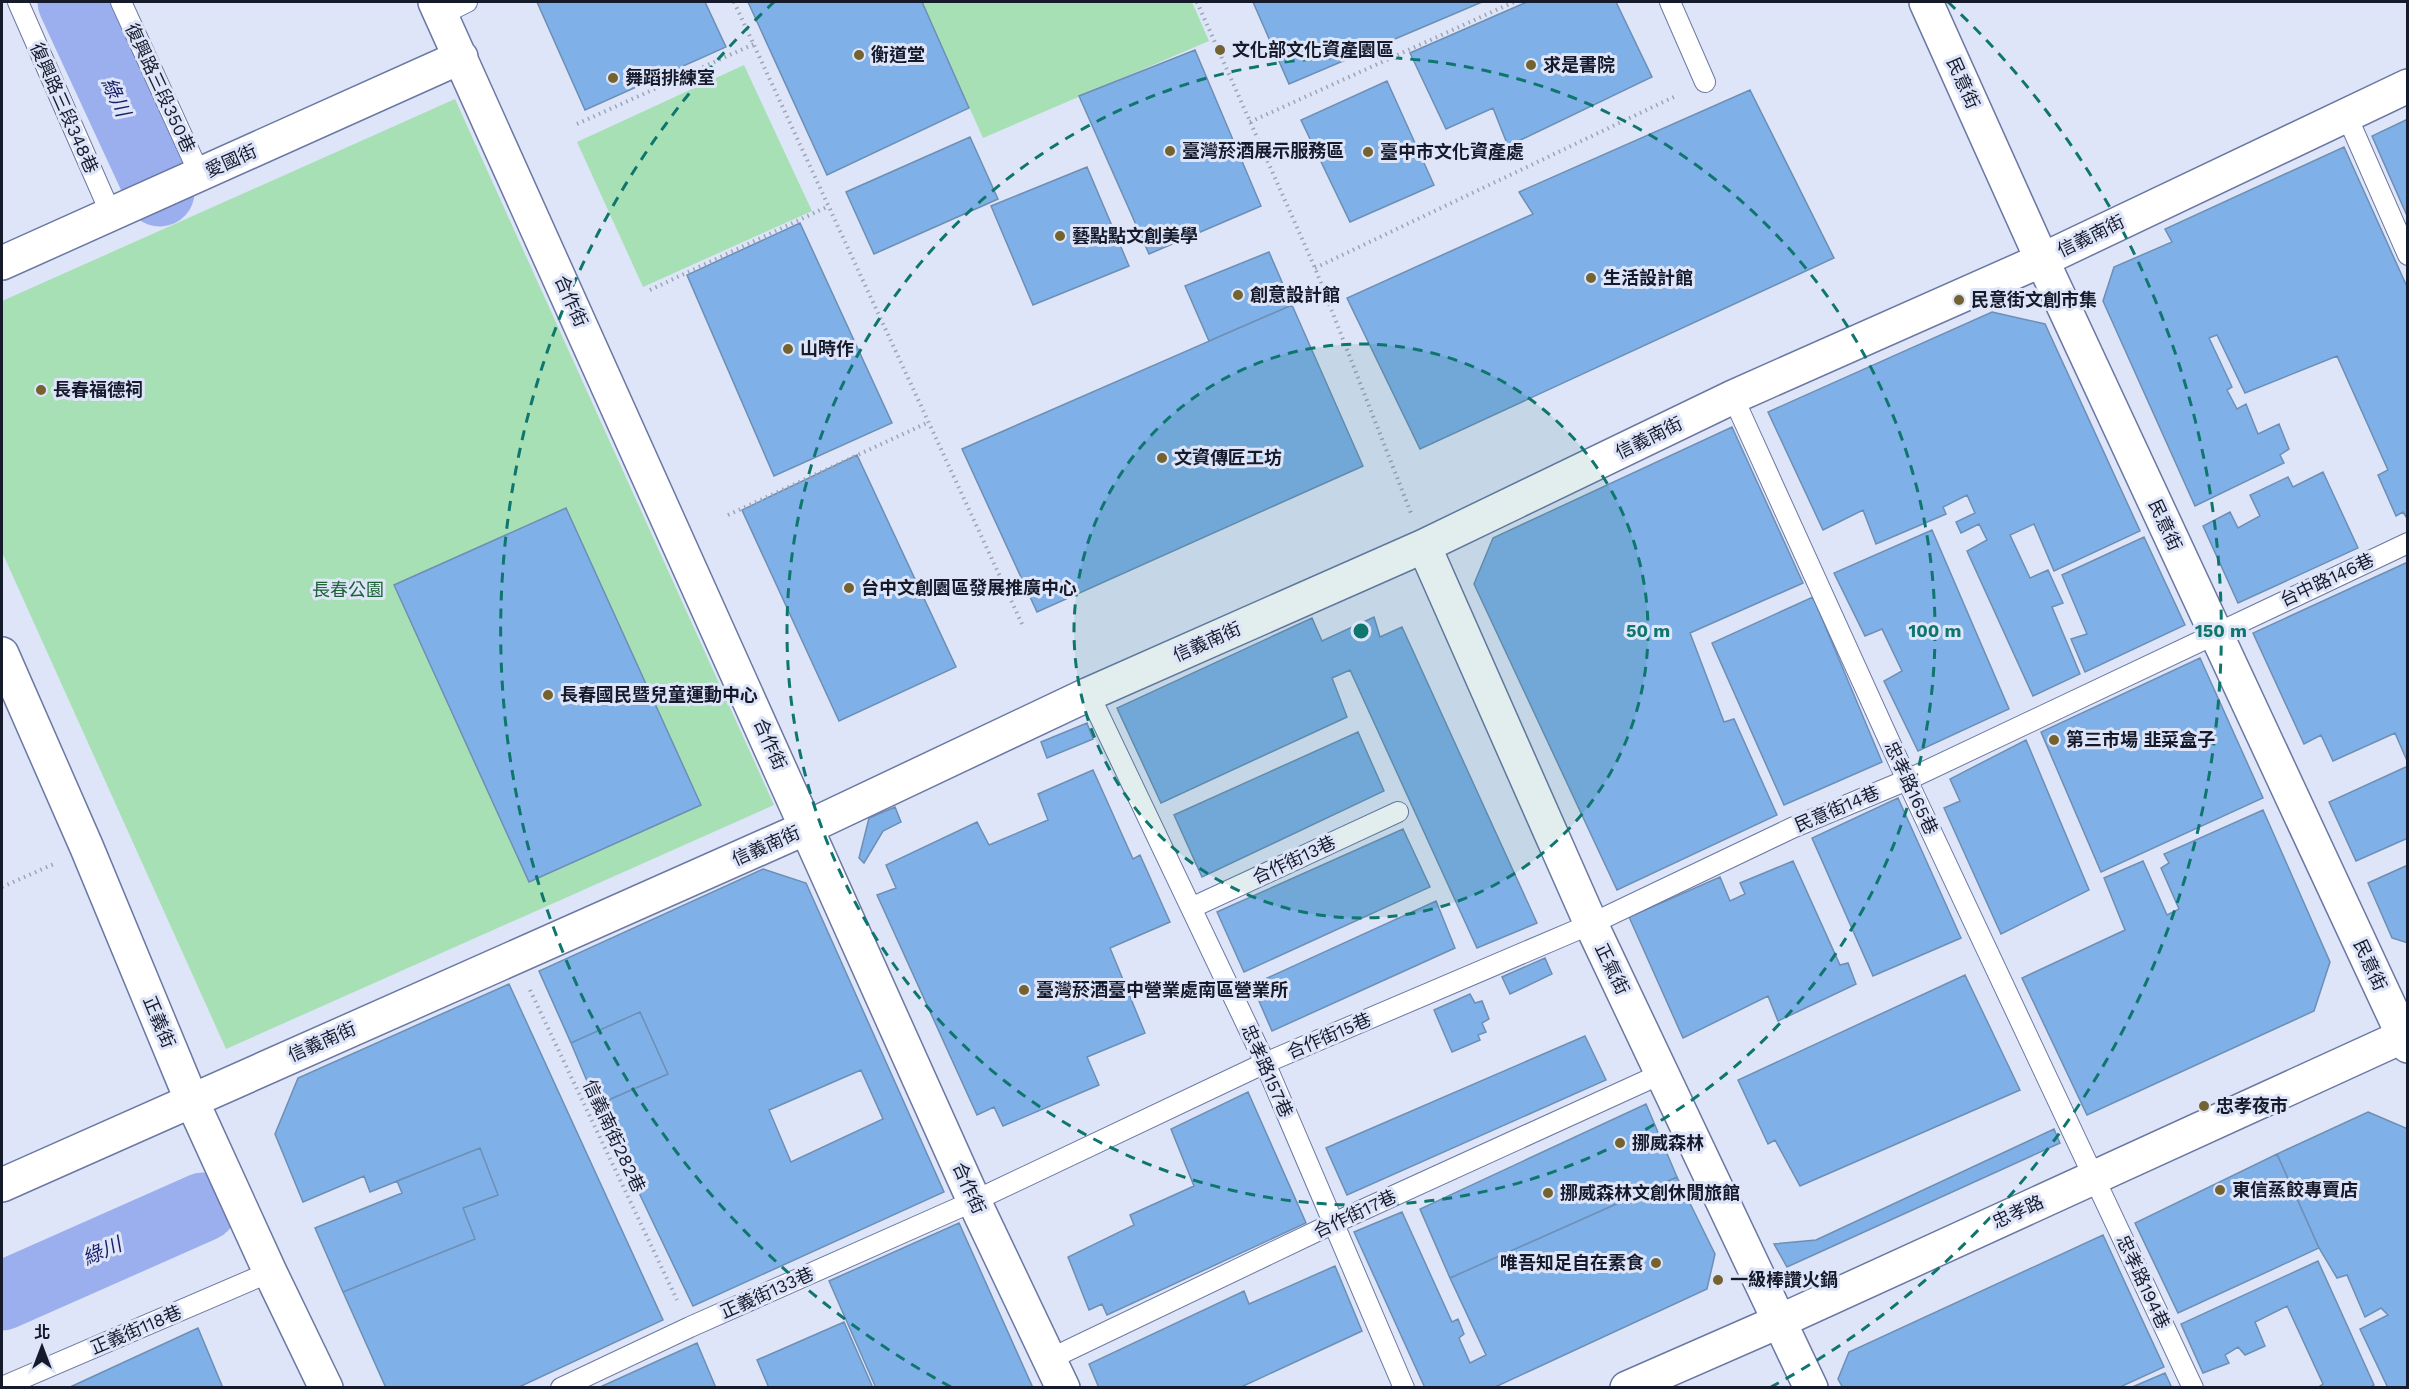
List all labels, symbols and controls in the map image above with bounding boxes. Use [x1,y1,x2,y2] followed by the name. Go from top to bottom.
[121,20,200,156] street label: 復興路三段350巷
[26,39,103,176] street label: 復興路三段348巷
[1232,39,1394,60] place label: 文化部文化資產園區
[1213,43,1227,57] marker: 文化部文化資產園區
[871,44,925,65] place label: 衡道堂
[852,48,866,62] marker: 衡道堂
[1543,54,1615,75] place label: 求是書院
[1943,54,1984,112] street label: 民意街
[1524,58,1538,72] marker: 求是書院
[625,67,715,88] place label: 舞蹈排練室
[606,71,620,85] marker: 舞蹈排練室
[97,74,136,122] water label: 綠川
[202,140,260,181] street label: 愛國街
[1182,140,1344,161] place label: 臺灣菸酒展示服務區
[1380,141,1524,162] place label: 臺中市文化資產處
[1163,144,1177,158] marker: 臺灣菸酒展示服務區
[1361,145,1375,159] marker: 臺中市文化資產處
[2054,210,2128,261] street label: 信義南街
[1072,225,1198,246] place label: 藝點點文創美學
[1053,229,1067,243] marker: 藝點點文創美學
[1603,267,1693,288] place label: 生活設計館
[1584,271,1598,285] marker: 生活設計館
[551,272,592,330] street label: 合作街
[1250,284,1340,305] place label: 創意設計館
[1231,288,1245,302] marker: 創意設計館
[1971,289,2097,310] place label: 民意街文創市集
[1952,293,1966,307] marker: 民意街文創市集
[800,338,854,359] place label: 山時作
[781,342,795,356] marker: 山時作
[53,379,143,400] place label: 長春福德祠
[34,383,48,397] marker: 長春福德祠
[1612,412,1686,463] street label: 信義南街
[1174,447,1282,468] place label: 文資傳匠工坊
[1155,451,1169,465] marker: 文資傳匠工坊
[2145,496,2186,554] street label: 民意街
[2277,549,2377,610] street label: 台中路146巷
[861,577,1077,598] place label: 台中文創園區發展推廣中心
[312,579,384,600] park label: 長春公園
[842,581,856,595] marker: 台中文創園區發展推廣中心
[1170,617,1244,666] street label: 信義南街
[1626,620,1670,641] text: 50 m
[1908,620,1962,641] text: 100 m
[2195,620,2247,641] text: 150 m
[1351,621,1371,641] centre of rings
[560,684,758,705] place label: 長春國民暨兒童運動中心
[541,688,555,702] marker: 長春國民暨兒童運動中心
[750,715,791,773] street label: 合作街
[2066,729,2215,750] place label: 第三市場 韭菜盒子
[2047,733,2061,747] marker: 第三市場 韭菜盒子
[1881,738,1942,838] street label: 忠孝路165巷
[1791,781,1882,836] street label: 民意街14巷
[729,821,803,870] street label: 信義南街
[1249,831,1339,888] street label: 合作街13巷
[2350,936,2391,994] street label: 民意街
[1591,940,1634,998] street label: 正氣街
[1036,979,1288,1000] place label: 臺灣菸酒臺中營業處南區營業所
[1017,983,1031,997] marker: 臺灣菸酒臺中營業處南區營業所
[139,993,180,1051] street label: 正義街
[1284,1008,1374,1063] street label: 合作街15巷
[285,1017,359,1066] street label: 信義南街
[1238,1021,1297,1121] street label: 忠孝路157巷
[579,1076,650,1196] street label: 信義南街282巷
[2216,1095,2288,1116] place label: 忠孝夜市
[2197,1099,2211,1113] marker: 忠孝夜市
[1632,1132,1704,1153] place label: 挪威森林
[1613,1136,1627,1150] marker: 挪威森林
[949,1159,990,1217] street label: 合作街
[2232,1179,2358,1200] place label: 東信蒸餃專賣店
[1560,1182,1740,1203] place label: 挪威森林文創休閒旅館
[2213,1183,2227,1197] marker: 東信蒸餃專賣店
[1310,1185,1400,1242] street label: 合作街17巷
[1541,1186,1555,1200] marker: 挪威森林文創休閒旅館
[1989,1191,2047,1232] street label: 忠孝路
[79,1231,127,1270] water label: 綠川
[2113,1232,2174,1332] street label: 忠孝路194巷
[1500,1252,1644,1273] place label: 唯吾知足自在素食
[1649,1256,1663,1270] marker: 唯吾知足自在素食
[717,1263,817,1322] street label: 正義街133巷
[1730,1269,1838,1290] place label: 一級棒讚火鍋
[1711,1273,1725,1287] marker: 一級棒讚火鍋
[87,1301,185,1358] street label: 正義街118巷
[12,1317,72,1377] north arrow
[34,1323,50,1342] text: 北

